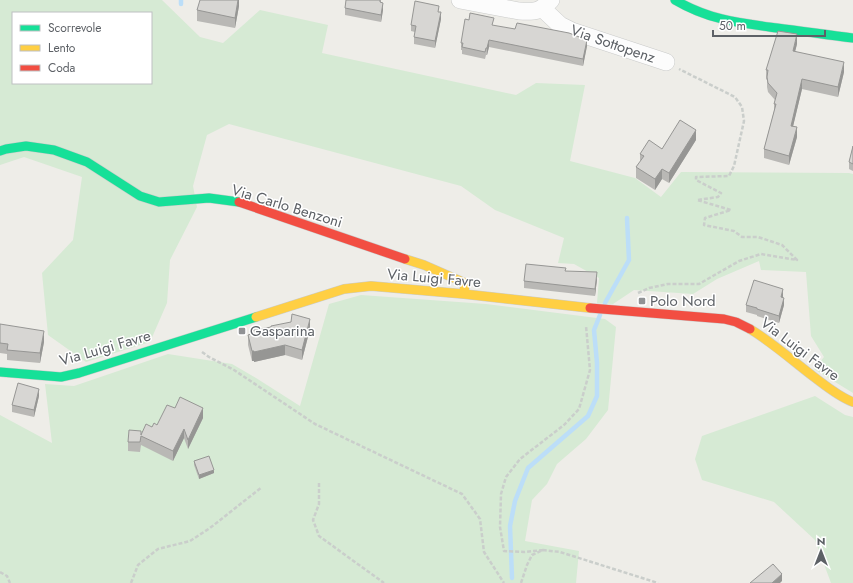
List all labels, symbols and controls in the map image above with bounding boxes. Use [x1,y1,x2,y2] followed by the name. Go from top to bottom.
[12,12,152,84] legend
[713,12,825,38] scale bar
[719,17,746,35] text: 50 m
[48,19,102,37] text: Scorrevole
[568,19,658,69] street label: Via Sottopenz
[48,39,76,57] text: Lento
[48,59,76,77] text: Coda
[229,179,345,233] street label: Via Carlo Benzoni
[386,263,482,293] street label: Via Luigi Favre
[650,290,716,312] place label: Polo Nord
[637,296,647,306] marker: Polo Nord
[756,312,844,386] street label: Via Luigi Favre
[250,320,315,342] place label: Gasparina
[57,324,154,372] street label: Via Luigi Favre
[237,326,247,336] marker: Gasparina
[801,531,841,571] north arrow
[817,533,825,549] text: N

